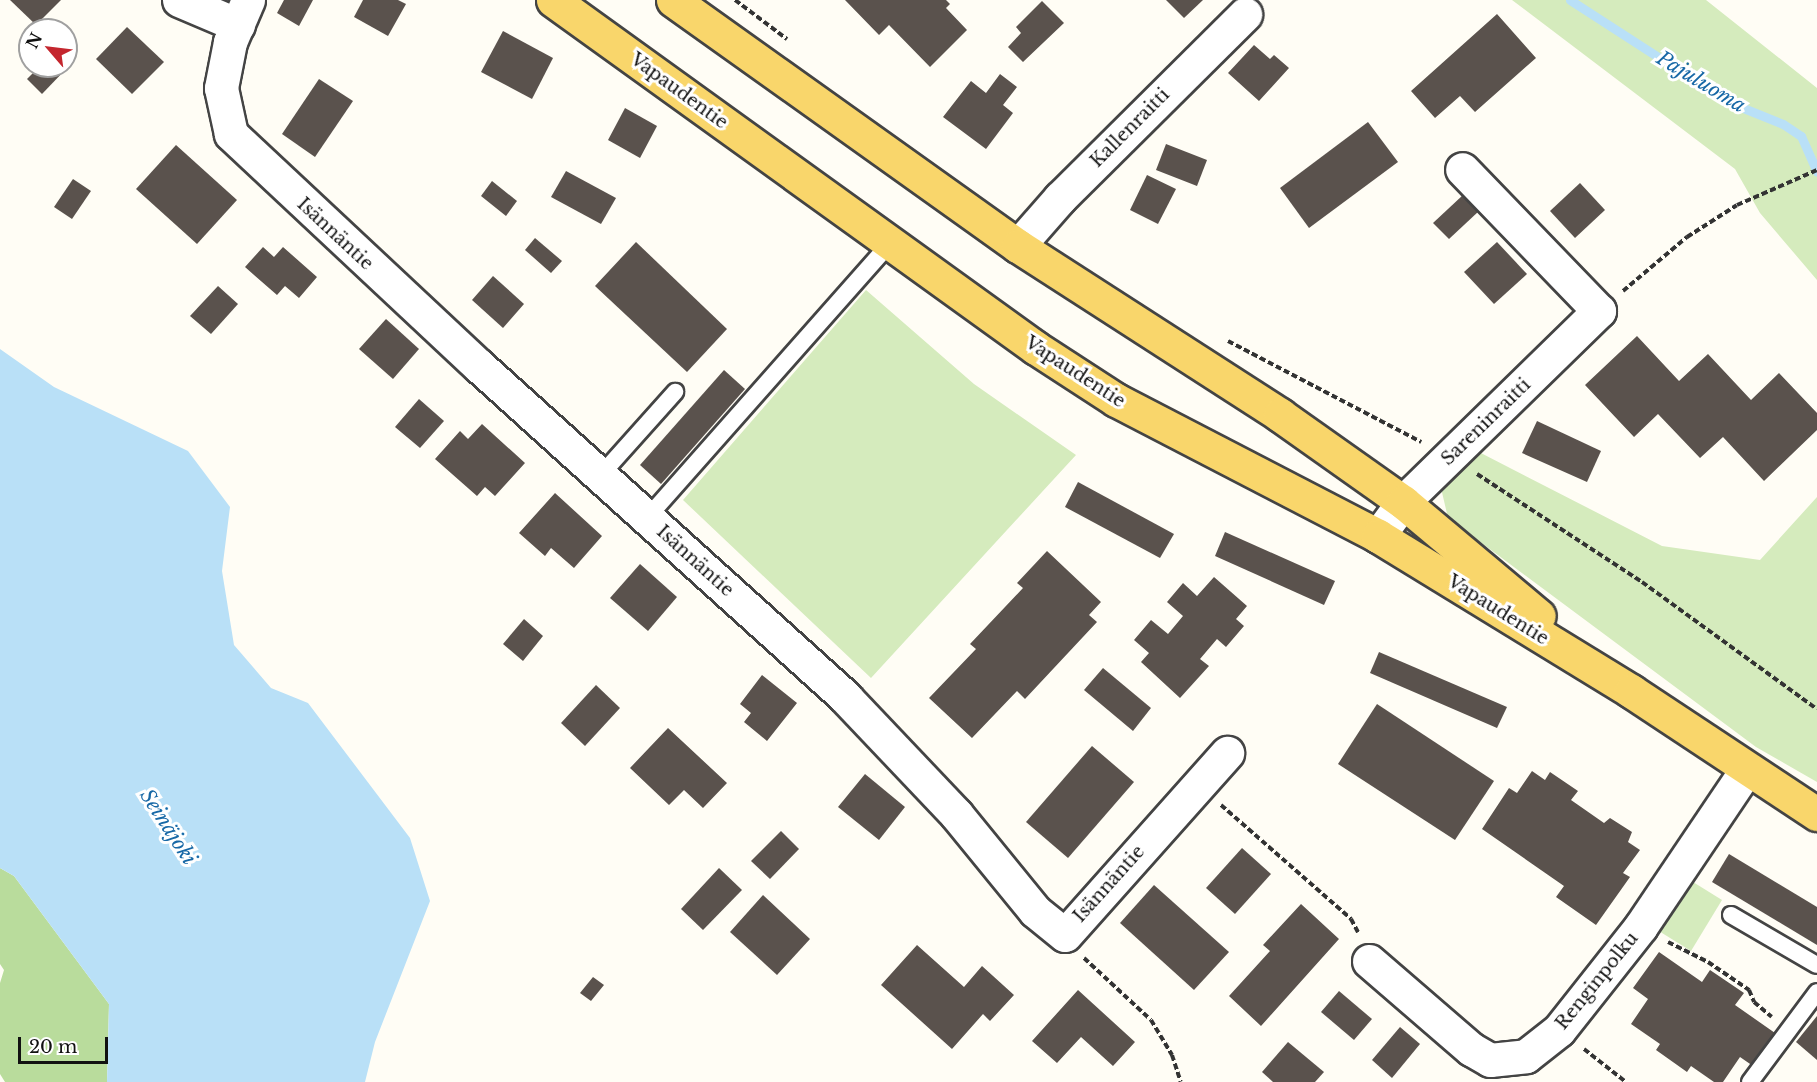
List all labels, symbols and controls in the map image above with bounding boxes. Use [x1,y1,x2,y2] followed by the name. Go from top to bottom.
[18,18,78,78] north arrow
[22,29,46,52] text: N
[1652,46,1750,118] water label: Pajuluoma
[626,49,732,133] street label: Vapaudentie
[1086,84,1174,172] street label: Kallenraitti
[293,193,377,275] street label: Isännäntie
[1021,332,1129,412] street label: Vapaudentie
[1437,374,1535,470] street label: Sareninraitti
[652,521,738,601] street label: Isännäntie
[1444,570,1552,650] street label: Vapaudentie
[135,785,201,869] water label: Seinäjoki
[1069,841,1149,927] street label: Isännäntie
[1551,928,1643,1034] street label: Renginpolku
[21,1025,111,1063] scale bar
[29,1036,77,1058] text: 20 m

